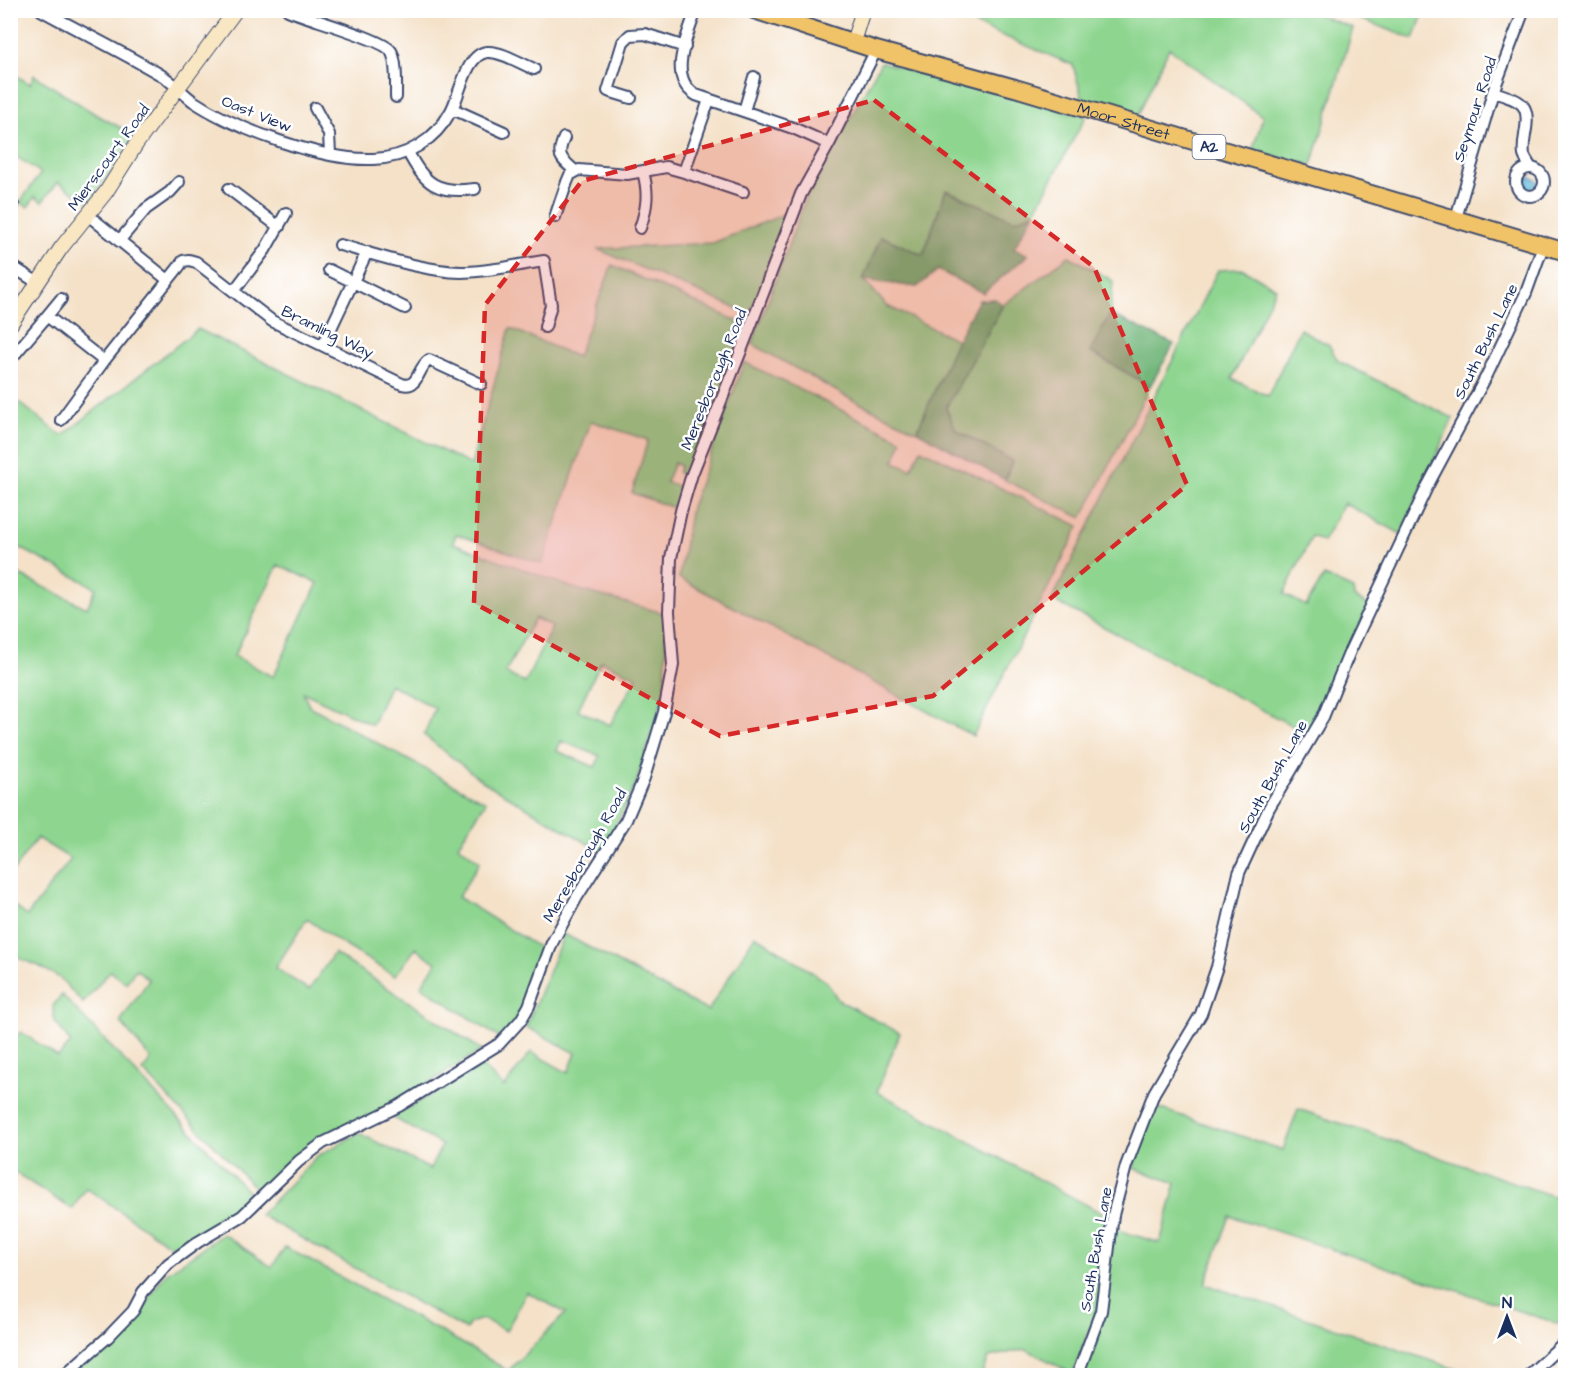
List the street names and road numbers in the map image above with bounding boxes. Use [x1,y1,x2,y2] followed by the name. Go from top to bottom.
[1448,54,1503,165] street label: Seymour Road
[218,90,295,138] street label: Oast View
[1074,97,1173,146] street label: Moor Street
[63,100,155,215] street label: Mierscourt Road
[1192,135,1226,159] road number: A2
[1448,280,1524,403] street label: South Bush Lane
[277,300,378,365] street label: Bramling Way
[676,305,753,454] street label: Meresborough Road
[1233,716,1313,837] street label: South Bush Lane
[538,785,633,927] street label: Meresborough Road
[1074,1185,1118,1313] street label: South Bush Lane

